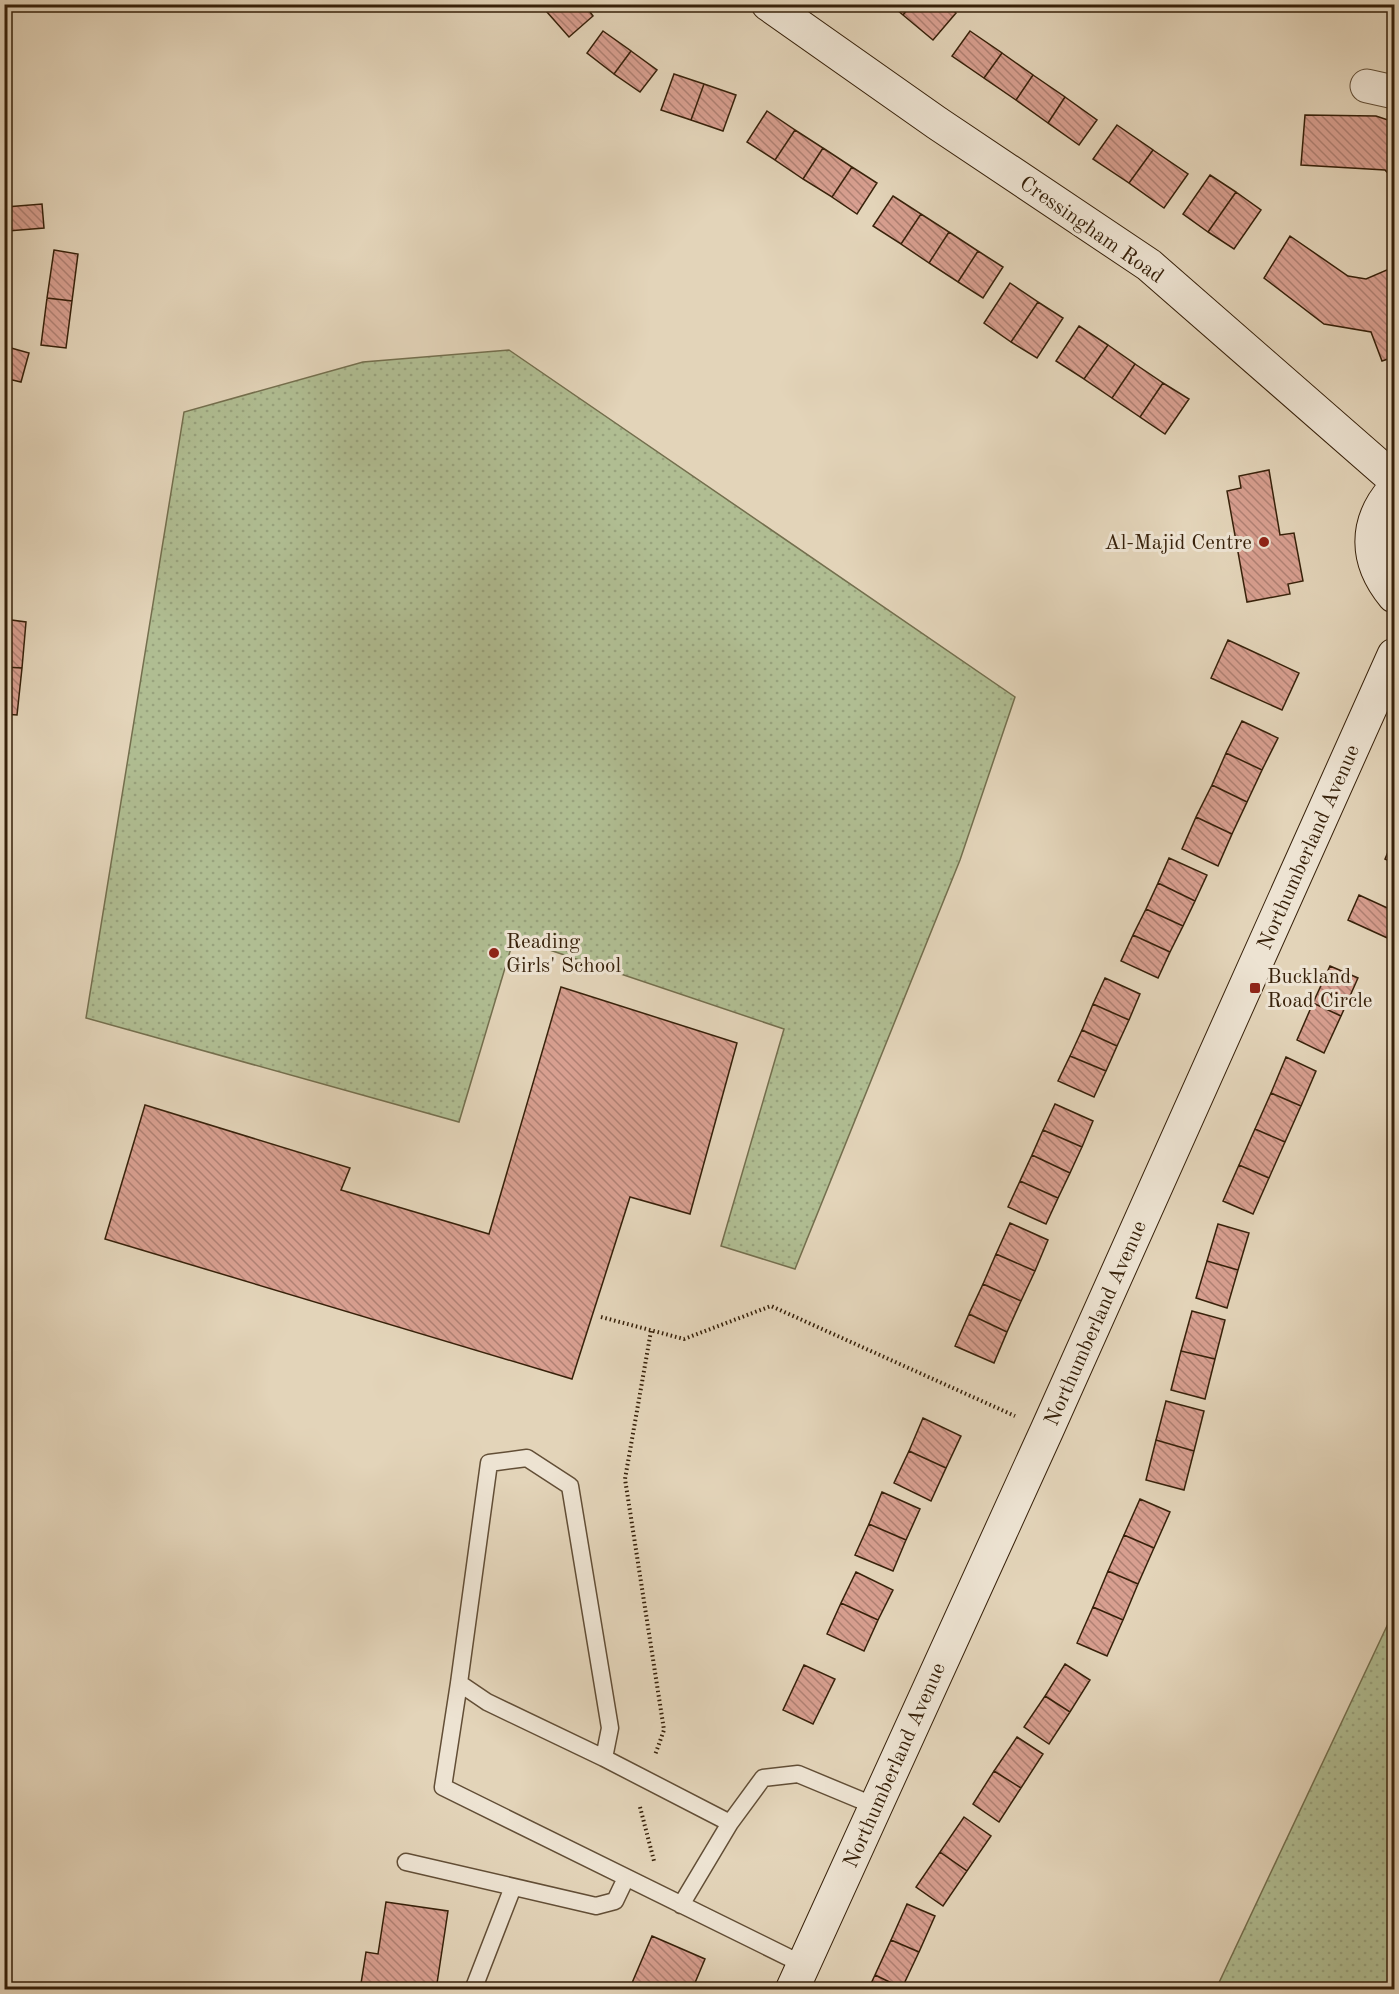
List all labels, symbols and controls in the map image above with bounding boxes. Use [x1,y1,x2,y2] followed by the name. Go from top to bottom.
[1015,173,1167,288] street label: Cressingham Road
[1105,533,1252,554] place label: Al-Majid Centre
[1257,535,1271,549] marker: Al-Majid Centre
[1255,742,1364,953] street label: Northumberland Avenue
[506,932,622,977] place label: Reading Girls' School
[487,946,501,960] marker: Reading Girls' School
[1267,967,1373,1012] place label: Buckland Road Circle
[1248,981,1262,995] marker: Buckland Road Circle
[1042,1218,1151,1429] street label: Northumberland Avenue
[841,1660,950,1871] street label: Northumberland Avenue

